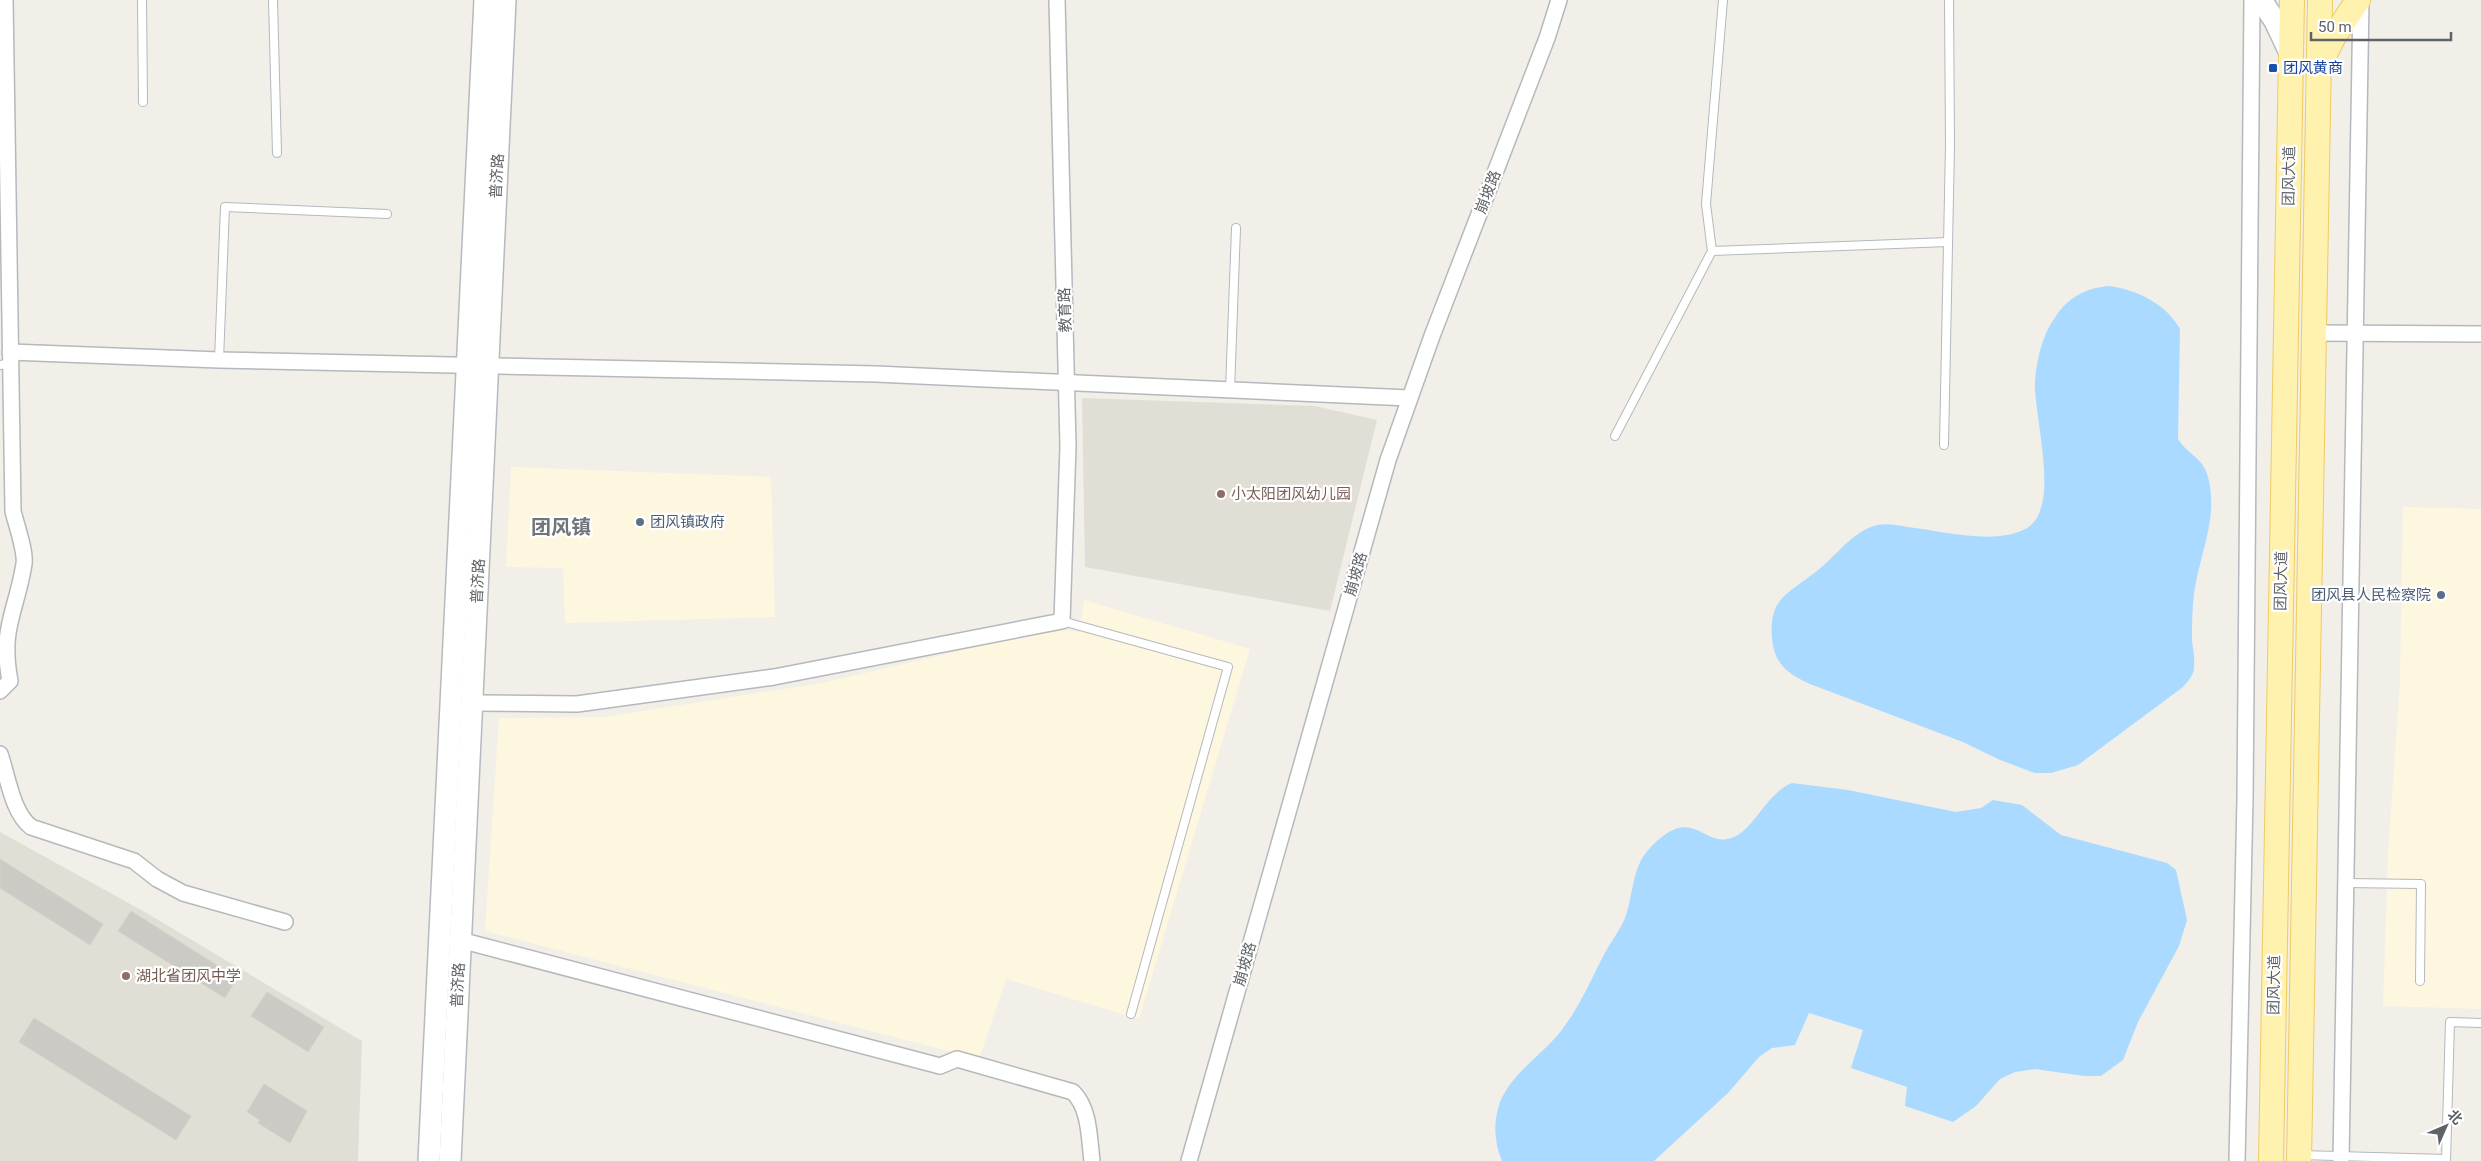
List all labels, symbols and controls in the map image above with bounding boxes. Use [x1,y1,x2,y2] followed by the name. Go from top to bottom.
[2311,10,2451,42] scale bar
[2318,18,2352,36] text: 50 m
[2283,59,2343,77] place label: 团风黄商
[2267,62,2279,74] marker: 团风黄商
[2279,146,2299,206] street label: 团风大道
[487,153,507,199] street label: 普济路
[1472,168,1504,216] street label: 崩坡路
[1055,287,1075,333] street label: 教育路
[1231,485,1351,503] place label: 小太阳团风幼儿园
[1215,488,1227,500] marker: 小太阳团风幼儿园
[650,513,725,531] place label: 团风镇政府
[531,515,591,539] district label: 团风镇
[634,516,646,528] marker: 团风镇政府
[1341,550,1371,598] street label: 崩坡路
[2271,551,2291,611] street label: 团风大道
[468,558,488,604] street label: 普济路
[2311,586,2431,604] place label: 团风县人民检察院
[2435,589,2447,601] marker: 团风县人民检察院
[1230,940,1260,988] street label: 崩坡路
[2264,955,2284,1015] street label: 团风大道
[448,962,468,1008] street label: 普济路
[136,967,241,985] place label: 湖北省团风中学
[120,970,132,982] marker: 湖北省团风中学
[2421,1101,2471,1151] north arrow
[2445,1106,2466,1127] text: 北

